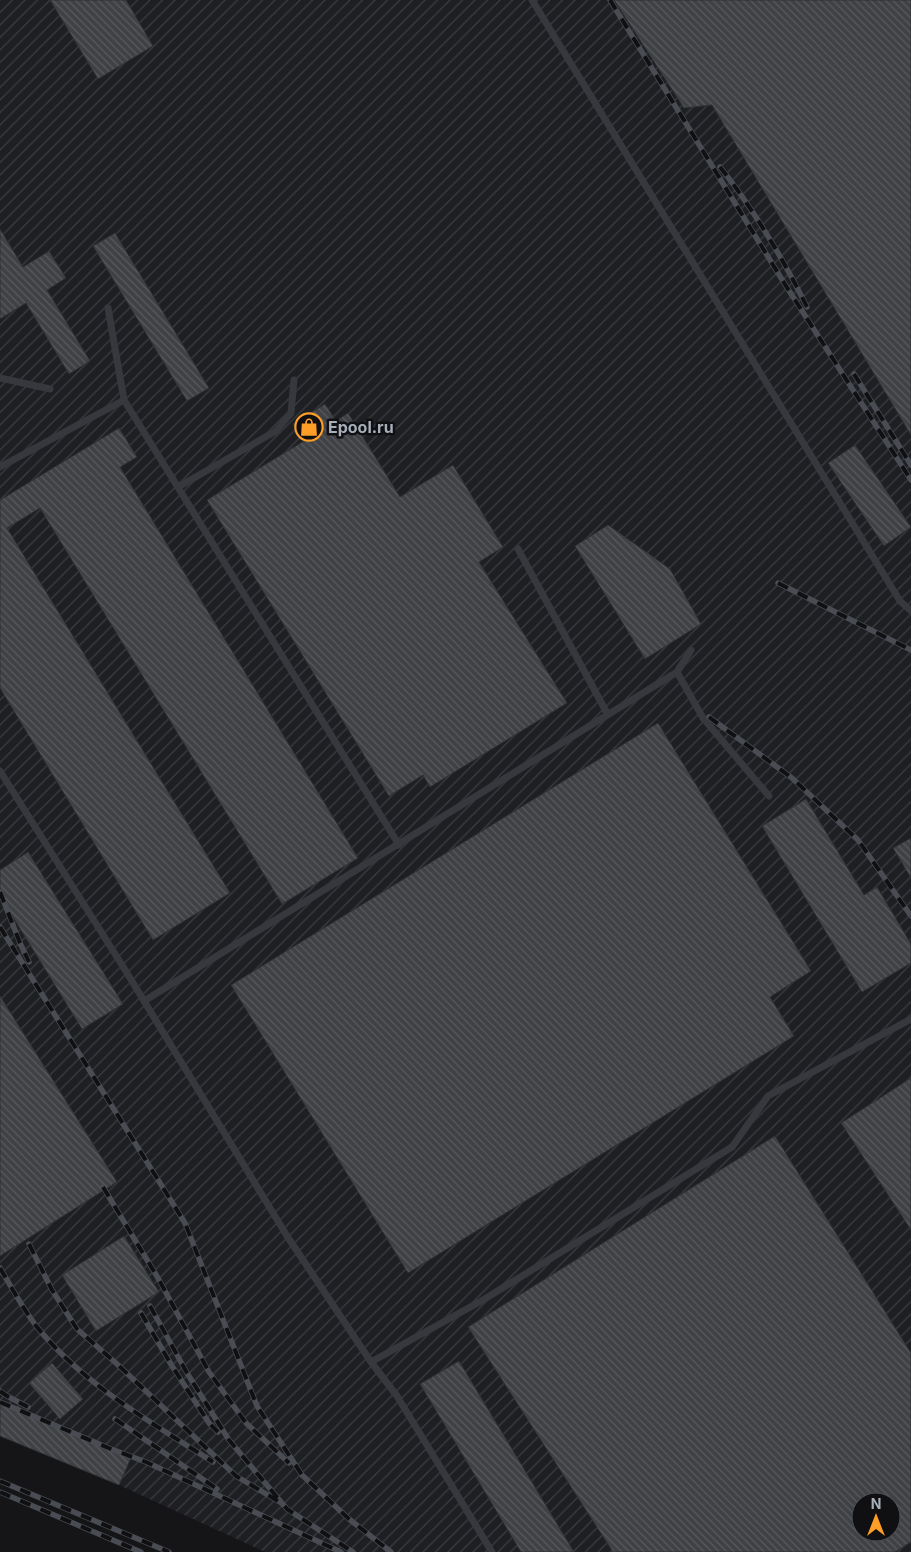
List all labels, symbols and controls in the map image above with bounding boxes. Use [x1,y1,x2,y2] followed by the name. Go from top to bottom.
[294,412,324,442] shop icon: Epool.ru
[328,417,394,437] place label: Epool.ru
[851,1492,901,1542] north arrow
[871,1495,881,1512] text: N

